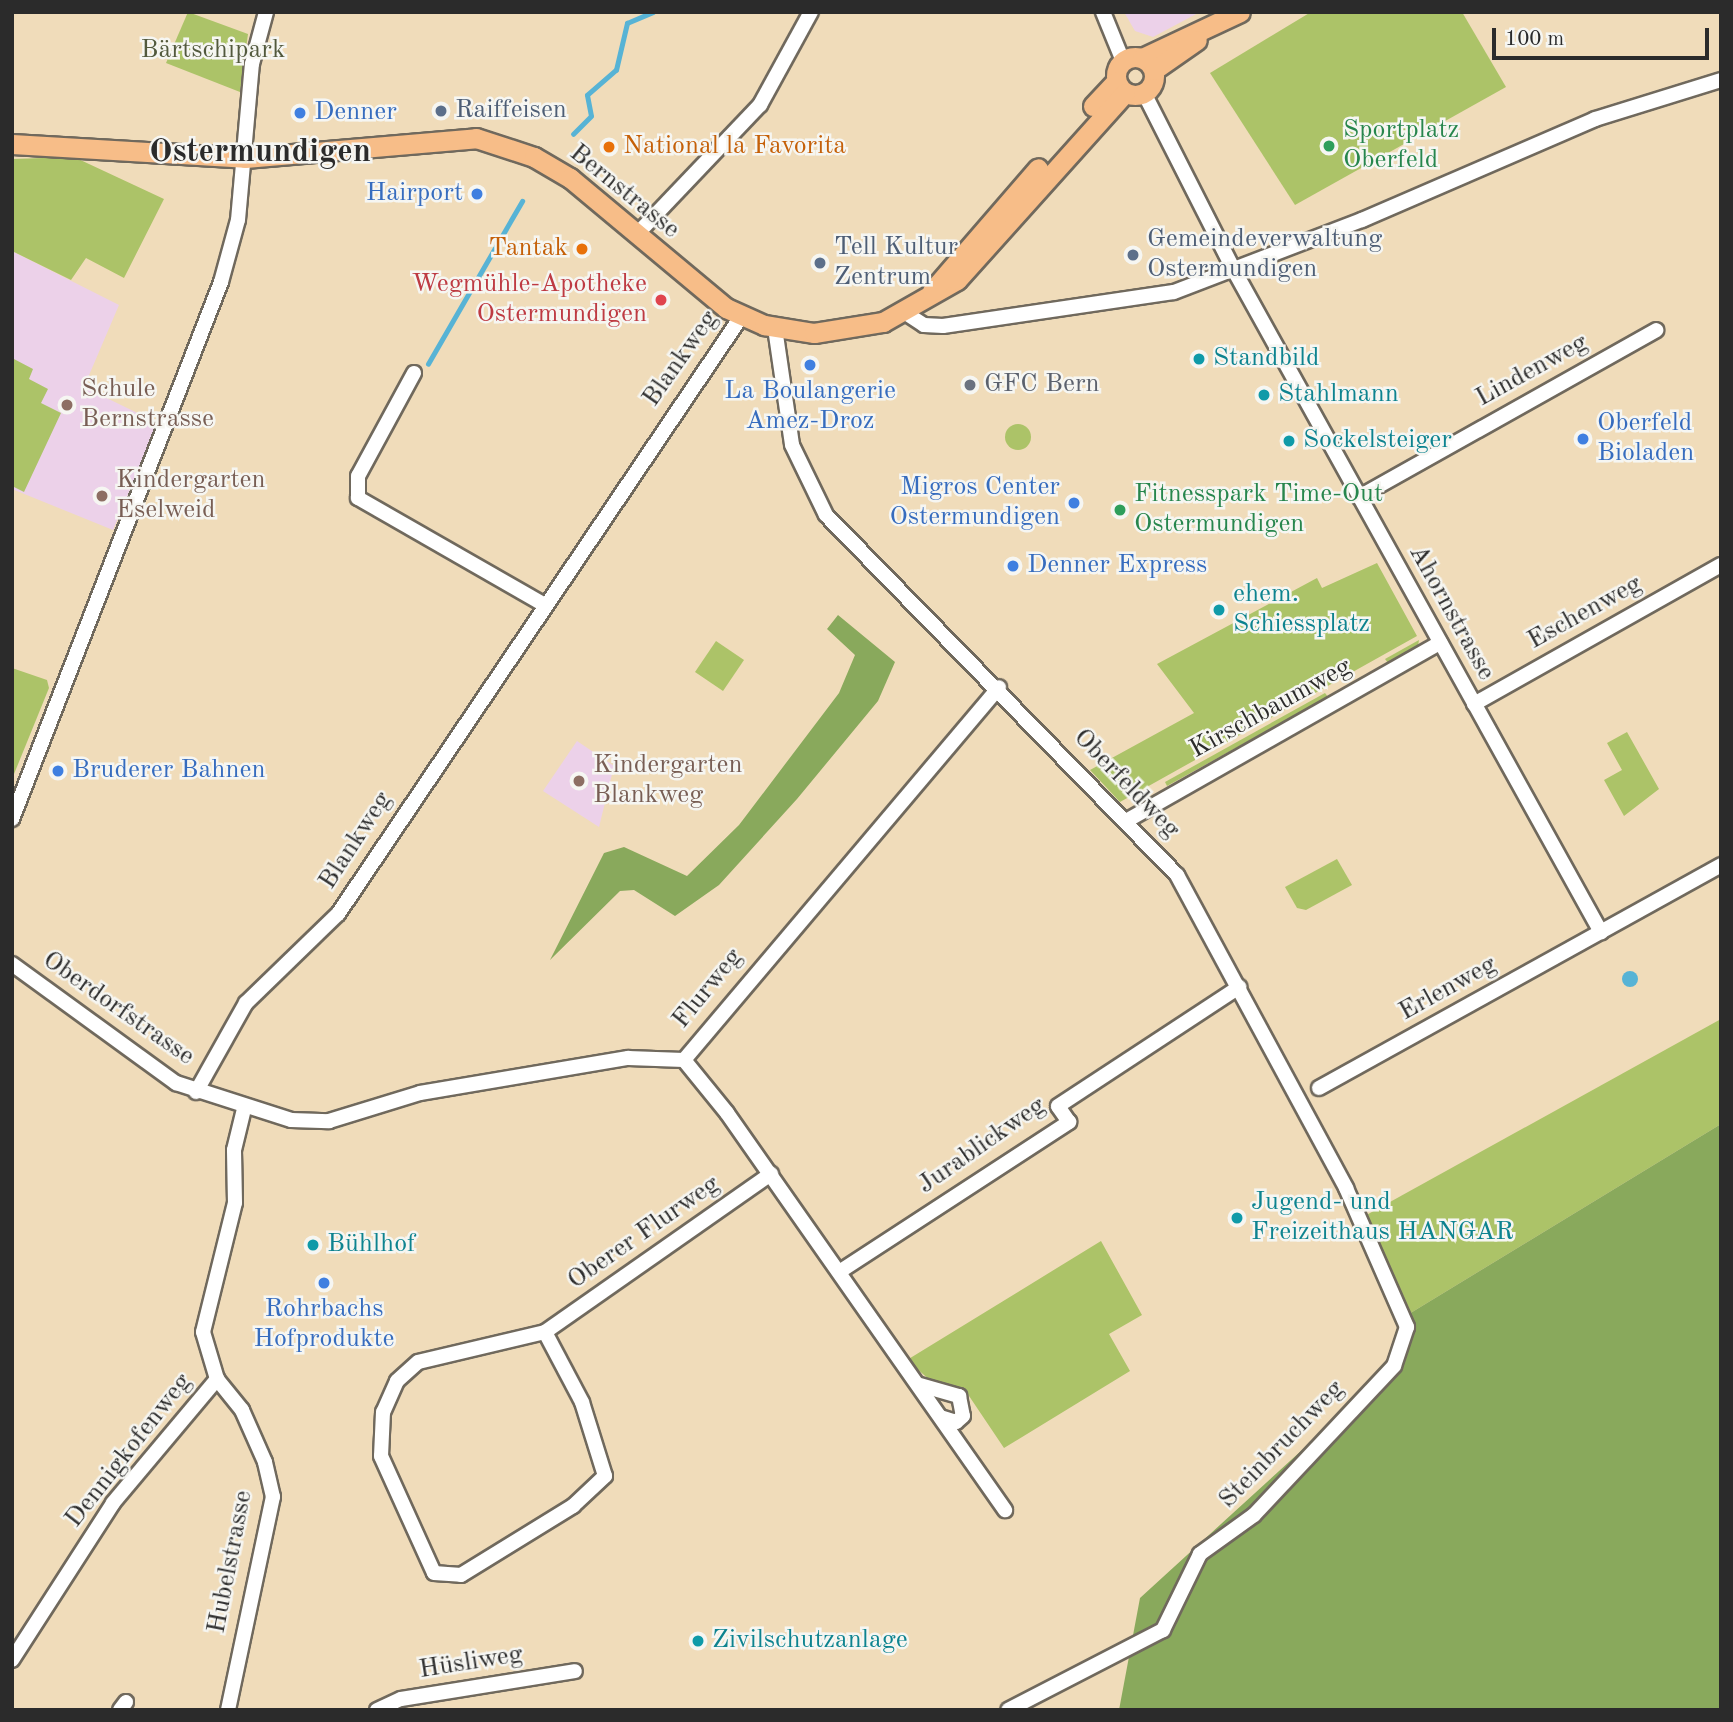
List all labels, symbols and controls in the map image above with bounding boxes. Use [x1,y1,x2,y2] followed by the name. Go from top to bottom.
[1495,14,1712,58] scale bar
[1505,29,1564,50] text: 100 m
[141,35,285,67] park label: Bärtschipark
[455,95,567,127] place label: Raiffeisen
[314,97,397,129] place label: Denner
[433,103,449,119] marker: Raiffeisen
[292,105,308,121] marker: Denner
[1343,115,1459,176] place label: Sportplatz Oberfeld
[623,131,846,163] place label: National la Favorita
[149,133,371,173] district label: Ostermundigen
[562,138,686,246] street label: Bernstrasse
[1321,138,1337,154] marker: Sportplatz Oberfeld
[601,139,617,155] marker: National la Favorita
[366,178,463,210] place label: Hairport
[469,186,485,202] marker: Hairport
[1147,224,1382,286] place label: Gemeindeverwaltung Ostermundigen
[834,232,958,294] place label: Tell Kultur Zentrum
[488,233,568,265] place label: Tantak
[574,241,590,257] marker: Tantak
[1125,247,1141,263] marker: Gemeindeverwaltung Ostermundigen
[812,255,828,271] marker: Tell Kultur Zentrum
[412,269,647,330] place label: Wegmühle-Apotheke Ostermundigen
[653,292,669,308] marker: Wegmühle-Apotheke Ostermundigen
[637,305,725,413] street label: Blankweg
[1471,328,1593,414] street label: Lindenweg
[1213,343,1320,375] place label: Standbild
[1191,351,1207,367] marker: Standbild
[802,357,818,373] marker: La Boulangerie Amez-Droz
[984,369,1100,401] place label: GFC Bern
[81,374,214,436] place label: Schule Bernstrasse
[724,376,896,438] place label: La Boulangerie Amez-Droz
[962,377,978,393] marker: GFC Bern
[1278,379,1399,411] place label: Stahlmann
[1256,387,1272,403] marker: Stahlmann
[59,397,75,413] marker: Schule Bernstrasse
[1597,408,1694,470] place label: Oberfeld Bioladen
[1303,425,1452,457] place label: Sockelsteiger
[1575,431,1591,447] marker: Oberfeld Bioladen
[1281,433,1297,449] marker: Sockelsteiger
[116,465,266,526] place label: Kindergarten Eselweid
[890,472,1060,534] place label: Migros Center Ostermundigen
[1134,479,1383,540] place label: Fitnesspark Time-Out Ostermundigen
[94,488,110,504] marker: Kindergarten Eselweid
[1066,495,1082,511] marker: Migros Center Ostermundigen
[1112,502,1128,518] marker: Fitnesspark Time-Out Ostermundigen
[1401,540,1501,686] street label: Ahornstrasse
[1027,550,1207,582] place label: Denner Express
[1005,558,1021,574] marker: Denner Express
[1522,569,1648,657] street label: Eschenweg
[1233,579,1370,640] place label: ehem. Schiessplatz
[1211,602,1227,618] marker: ehem. Schiessplatz
[1185,652,1357,766] street label: Kirschbaumweg
[1066,723,1186,845] street label: Oberfeldweg
[593,750,743,812] place label: Kindergarten Blankweg
[72,755,266,787] place label: Bruderer Bahnen
[50,763,66,779] marker: Bruderer Bahnen
[571,773,587,789] marker: Kindergarten Blankweg
[313,786,399,896] street label: Blankweg
[666,943,750,1035] street label: Flurweg
[36,945,200,1073] street label: Oberdorfstrasse
[1394,950,1502,1028] street label: Erlenweg
[912,1091,1052,1201] street label: Jurablickweg
[562,1169,726,1297] street label: Oberer Flurweg
[1251,1187,1514,1248] place label: Jugend- und Freizeithaus HANGAR
[1229,1210,1245,1226] marker: Jugend- und Freizeithaus HANGAR
[327,1229,416,1261] place label: Bühlhof
[305,1237,321,1253] marker: Bühlhof
[316,1275,332,1291] marker: Rohrbachs Hofprodukte
[253,1294,395,1356] place label: Rohrbachs Hofprodukte
[59,1368,199,1534] street label: Dennigkofenweg
[1213,1374,1351,1516] street label: Steinbruchweg
[202,1488,260,1636] street label: Hubelstrasse
[712,1625,908,1657] place label: Zivilschutzanlage
[690,1633,706,1649] marker: Zivilschutzanlage
[417,1639,525,1687] street label: Hüsliweg

